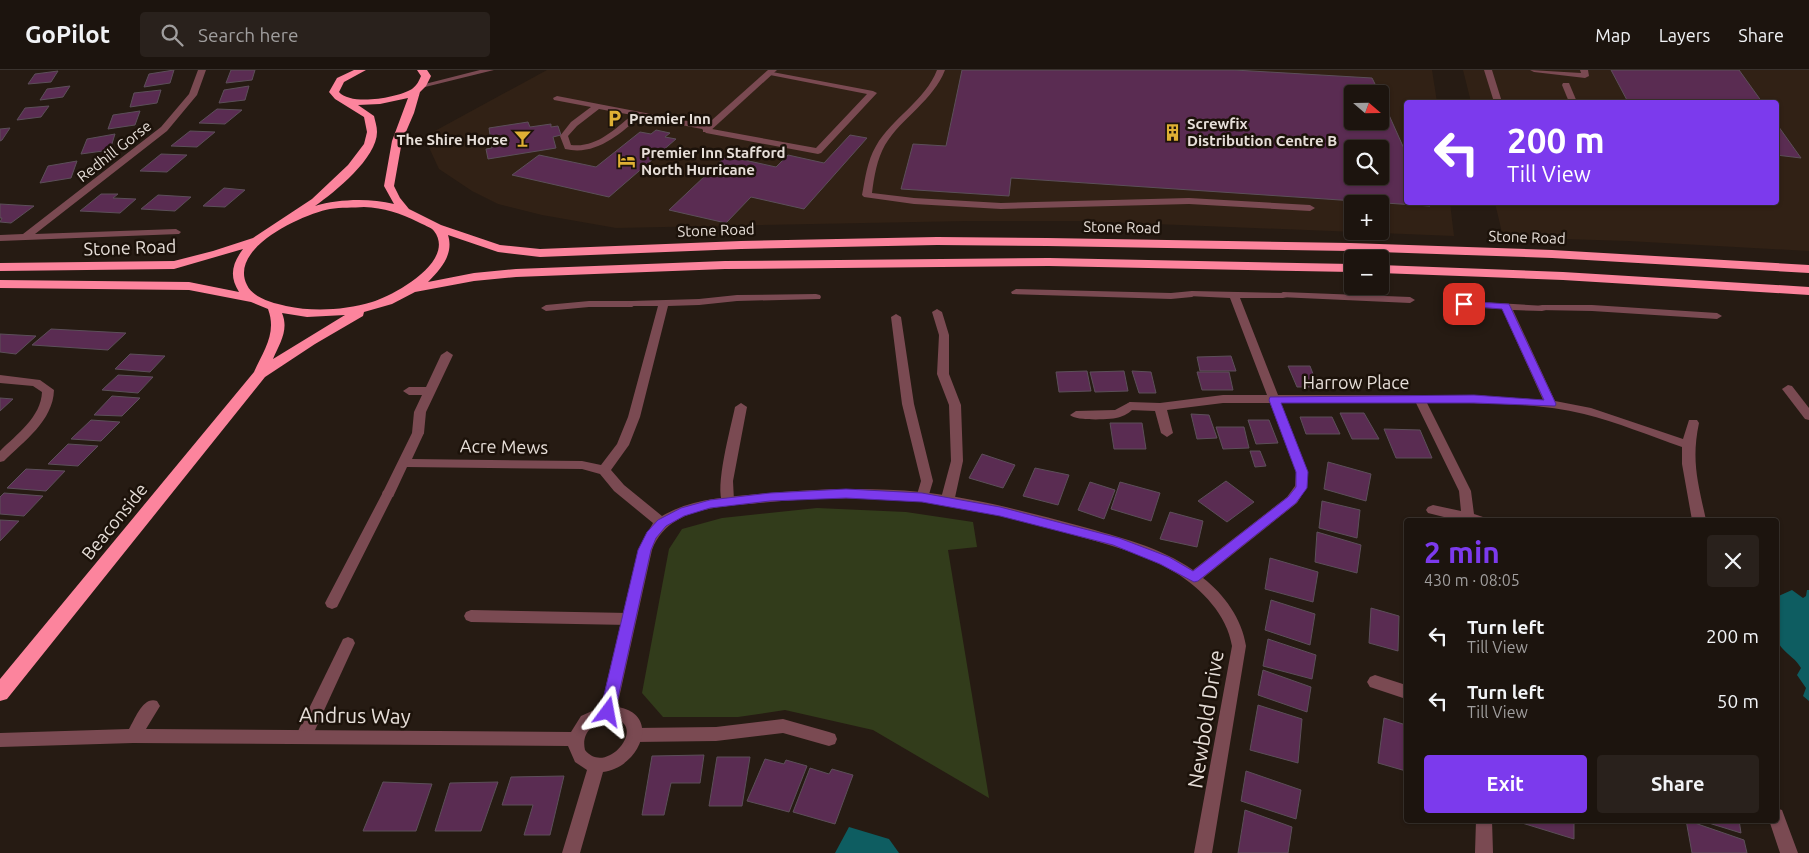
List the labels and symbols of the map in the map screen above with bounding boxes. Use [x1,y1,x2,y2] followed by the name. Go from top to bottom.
[1344,85,1389,130] north arrow
[605,108,625,128] parking icon: Premier Inn
[629,110,711,127] place label: Premier Inn
[1187,115,1337,149] place label: Screwfix Distribution Centre B
[74,117,154,185] street label: Redhill Gorse
[1163,122,1183,142] building icon: Screwfix Distribution Centre B
[512,129,532,149] bar icon: The Shire Horse
[397,131,508,148] place label: The Shire Horse
[641,144,786,178] place label: Premier Inn Stafford North Hurricane
[617,151,637,171] hotel icon: Premier Inn Stafford North Hurricane
[1083,218,1161,236] street label: Stone Road
[677,220,755,240] street label: Stone Road
[1488,227,1566,247] street label: Stone Road
[83,235,177,259] street label: Stone Road
[1443,283,1485,325] pin
[1302,372,1410,392] street label: Harrow Place
[460,435,548,457] street label: Acre Mews
[77,479,151,563] street label: Beaconside
[1182,648,1228,790] street label: Newbold Drive
[581,685,633,737] position arrow
[299,702,411,728] street label: Andrus Way

